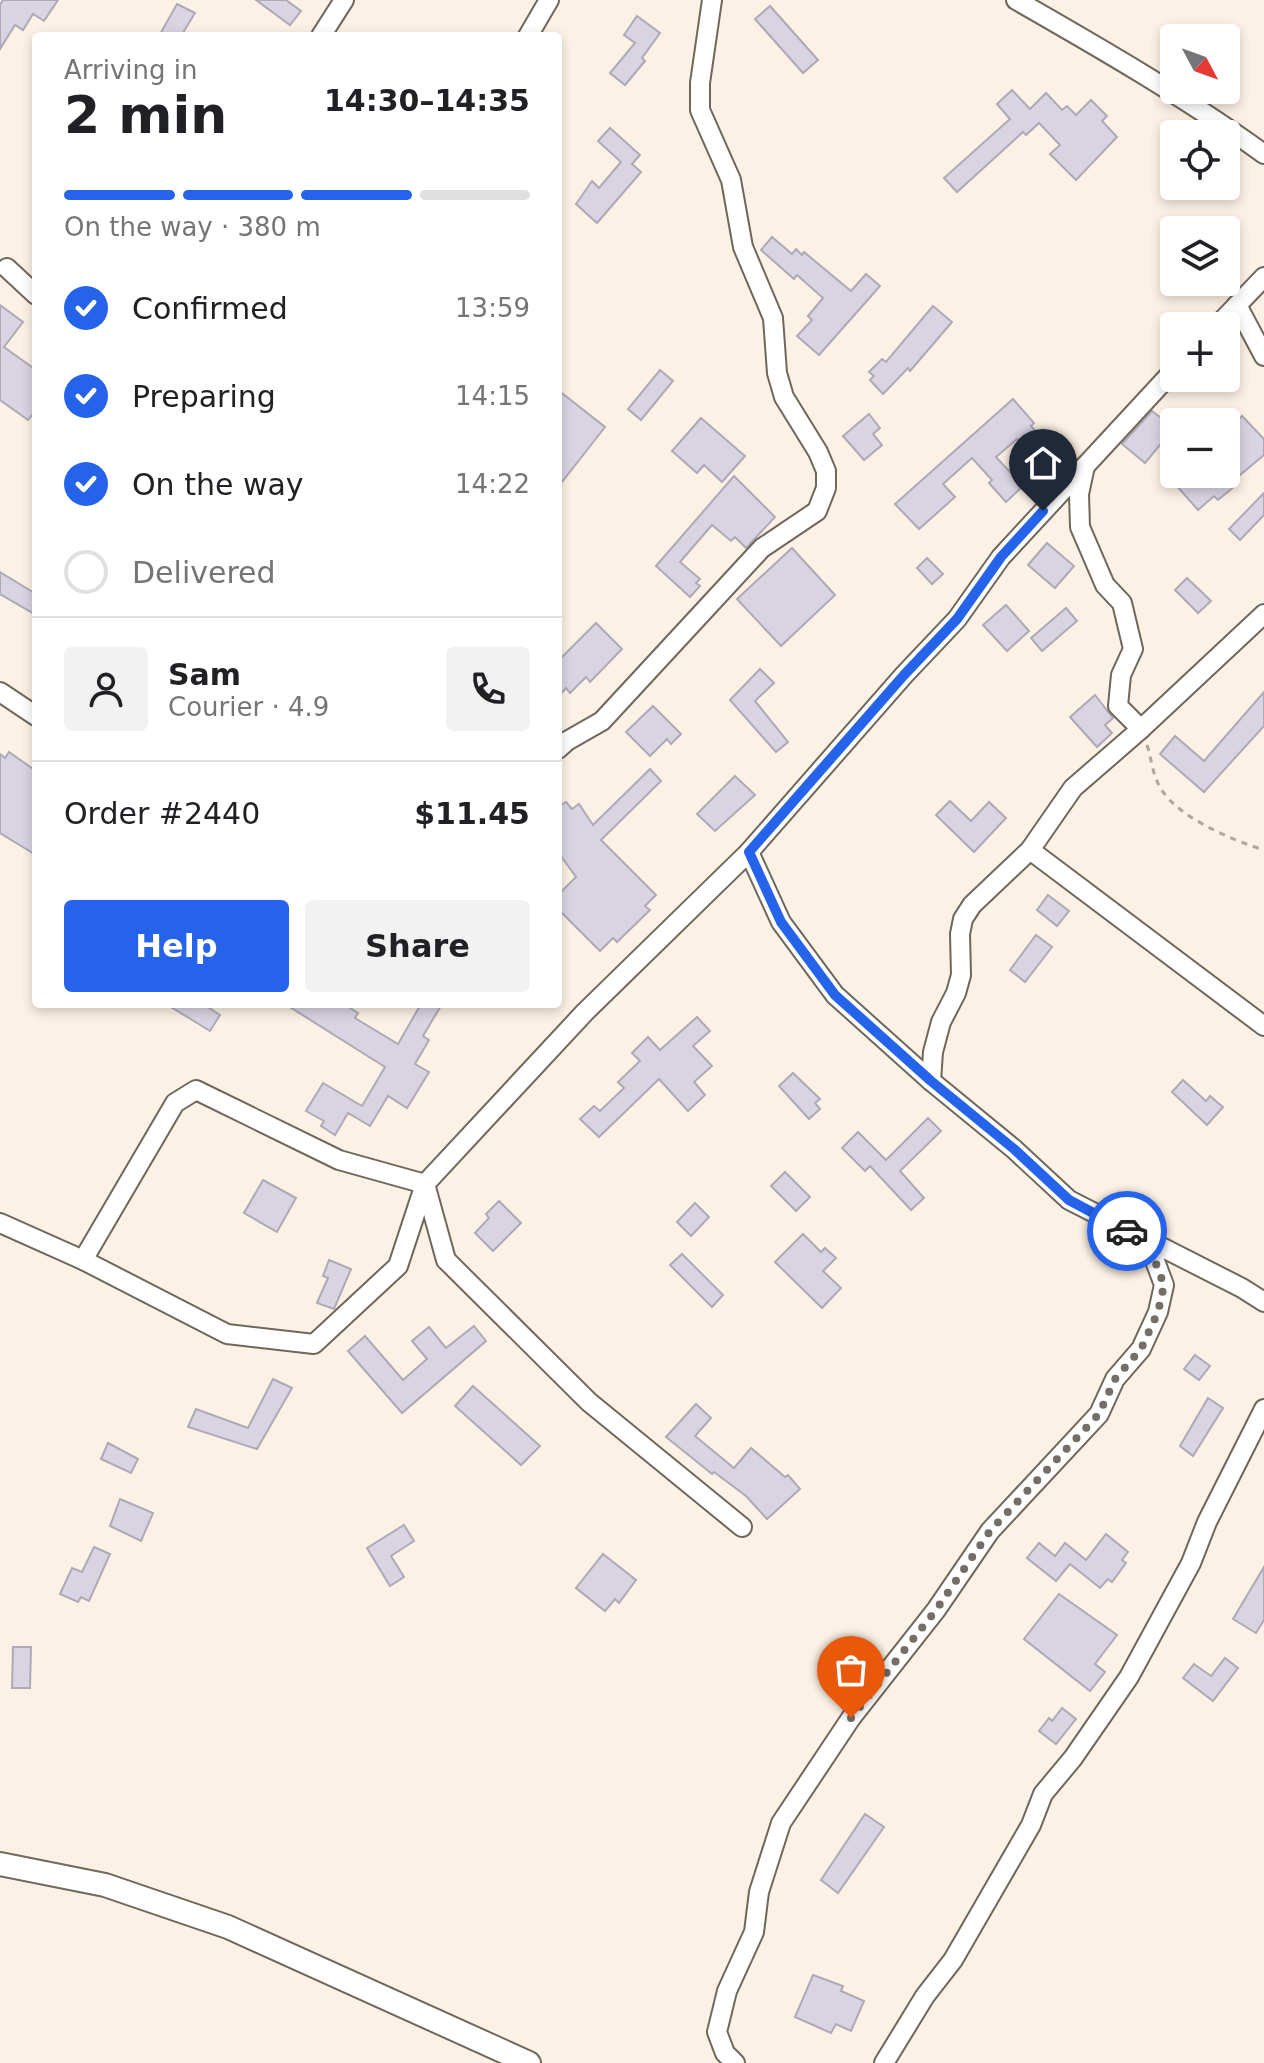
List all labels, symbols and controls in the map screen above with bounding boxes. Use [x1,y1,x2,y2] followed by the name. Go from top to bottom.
[1160,24,1240,104] north arrow
[1160,24,1240,488] map controls
[64,55,198,85] text: Arriving in
[324,83,530,118] text: 14:30–14:35
[64,85,227,145] text: 2 min
[1160,120,1240,200] button: locate
[64,212,321,242] text: On the way · 380 m
[1160,216,1240,296] button: layers
[64,286,108,330] icon: check
[132,291,288,326] text: Confirmed
[455,293,530,323] text: 13:59
[1160,312,1240,392] button: +
[64,374,108,418] icon: check
[132,379,276,414] text: Preparing
[455,381,530,411] text: 14:15
[1160,408,1240,488] button: −
[1009,429,1077,511] pin
[1021,441,1065,485] icon: home
[64,462,108,506] icon: check
[132,467,304,502] text: On the way
[455,469,530,499] text: 14:22
[132,555,276,590] text: Delivered
[64,647,148,731] button: person
[446,647,530,731] button: phone
[168,657,241,692] text: Sam
[168,692,329,722] text: Courier · 4.9
[64,796,260,831] text: Order #2440
[414,796,530,831] text: $11.45
[64,900,289,992] button: Help
[305,900,530,992] button: Share
[1087,1191,1167,1271] courier
[1105,1209,1149,1253] icon: car
[817,1636,885,1718] pin
[829,1648,873,1692] icon: bag

